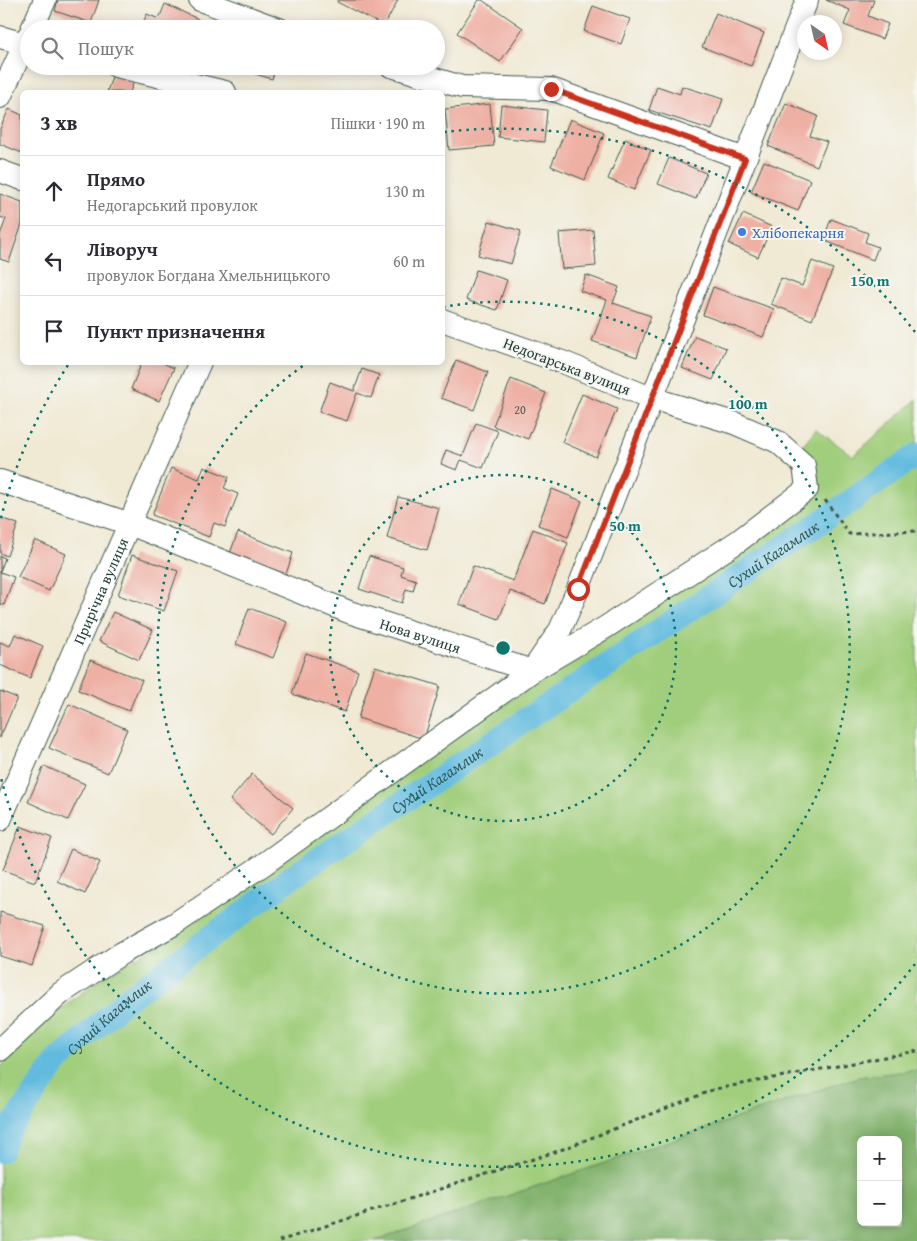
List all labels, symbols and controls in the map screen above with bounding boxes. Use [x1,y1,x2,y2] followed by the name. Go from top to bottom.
[797,15,842,60] north arrow
[20,20,445,75] search box
[38,34,66,62] icon: search
[78,34,134,62] text: Пошук
[540,78,563,101] route end
[40,107,78,138] text: 3 хв
[331,111,425,135] text: Пішки · 190 m
[87,165,145,193] text: Прямо
[40,177,68,205] icon: ahead
[385,179,425,203] text: 130 m
[87,193,258,217] text: Недогарський провулок
[752,222,844,243] place label: Хлібопекарня
[736,226,748,238] marker: Хлібопекарня
[87,235,158,263] text: Ліворуч
[40,247,68,275] icon: left
[393,249,425,273] text: 60 m
[87,263,331,287] text: провулок Богдана Хмельницького
[850,270,890,291] text: 150 m
[40,317,68,345] icon: arrive
[87,317,265,345] text: Пункт призначення
[500,332,634,400] street label: Недогарська вулиця
[728,393,768,414] text: 100 m
[514,401,526,418] house number: 20
[722,514,824,593] water label: Сухий Кагамлик
[609,515,641,536] text: 50 m
[68,534,133,648] street label: Прирічна вулиця
[567,578,590,601] route start
[377,612,464,658] street label: Нова вулиця
[494,639,512,657] centre of rings
[386,740,488,819] water label: Сухий Кагамлик
[61,973,157,1060] water label: Сухий Кагамлик
[857,1136,902,1226] map controls
[857,1136,902,1181] button: +
[857,1181,902,1226] button: −

